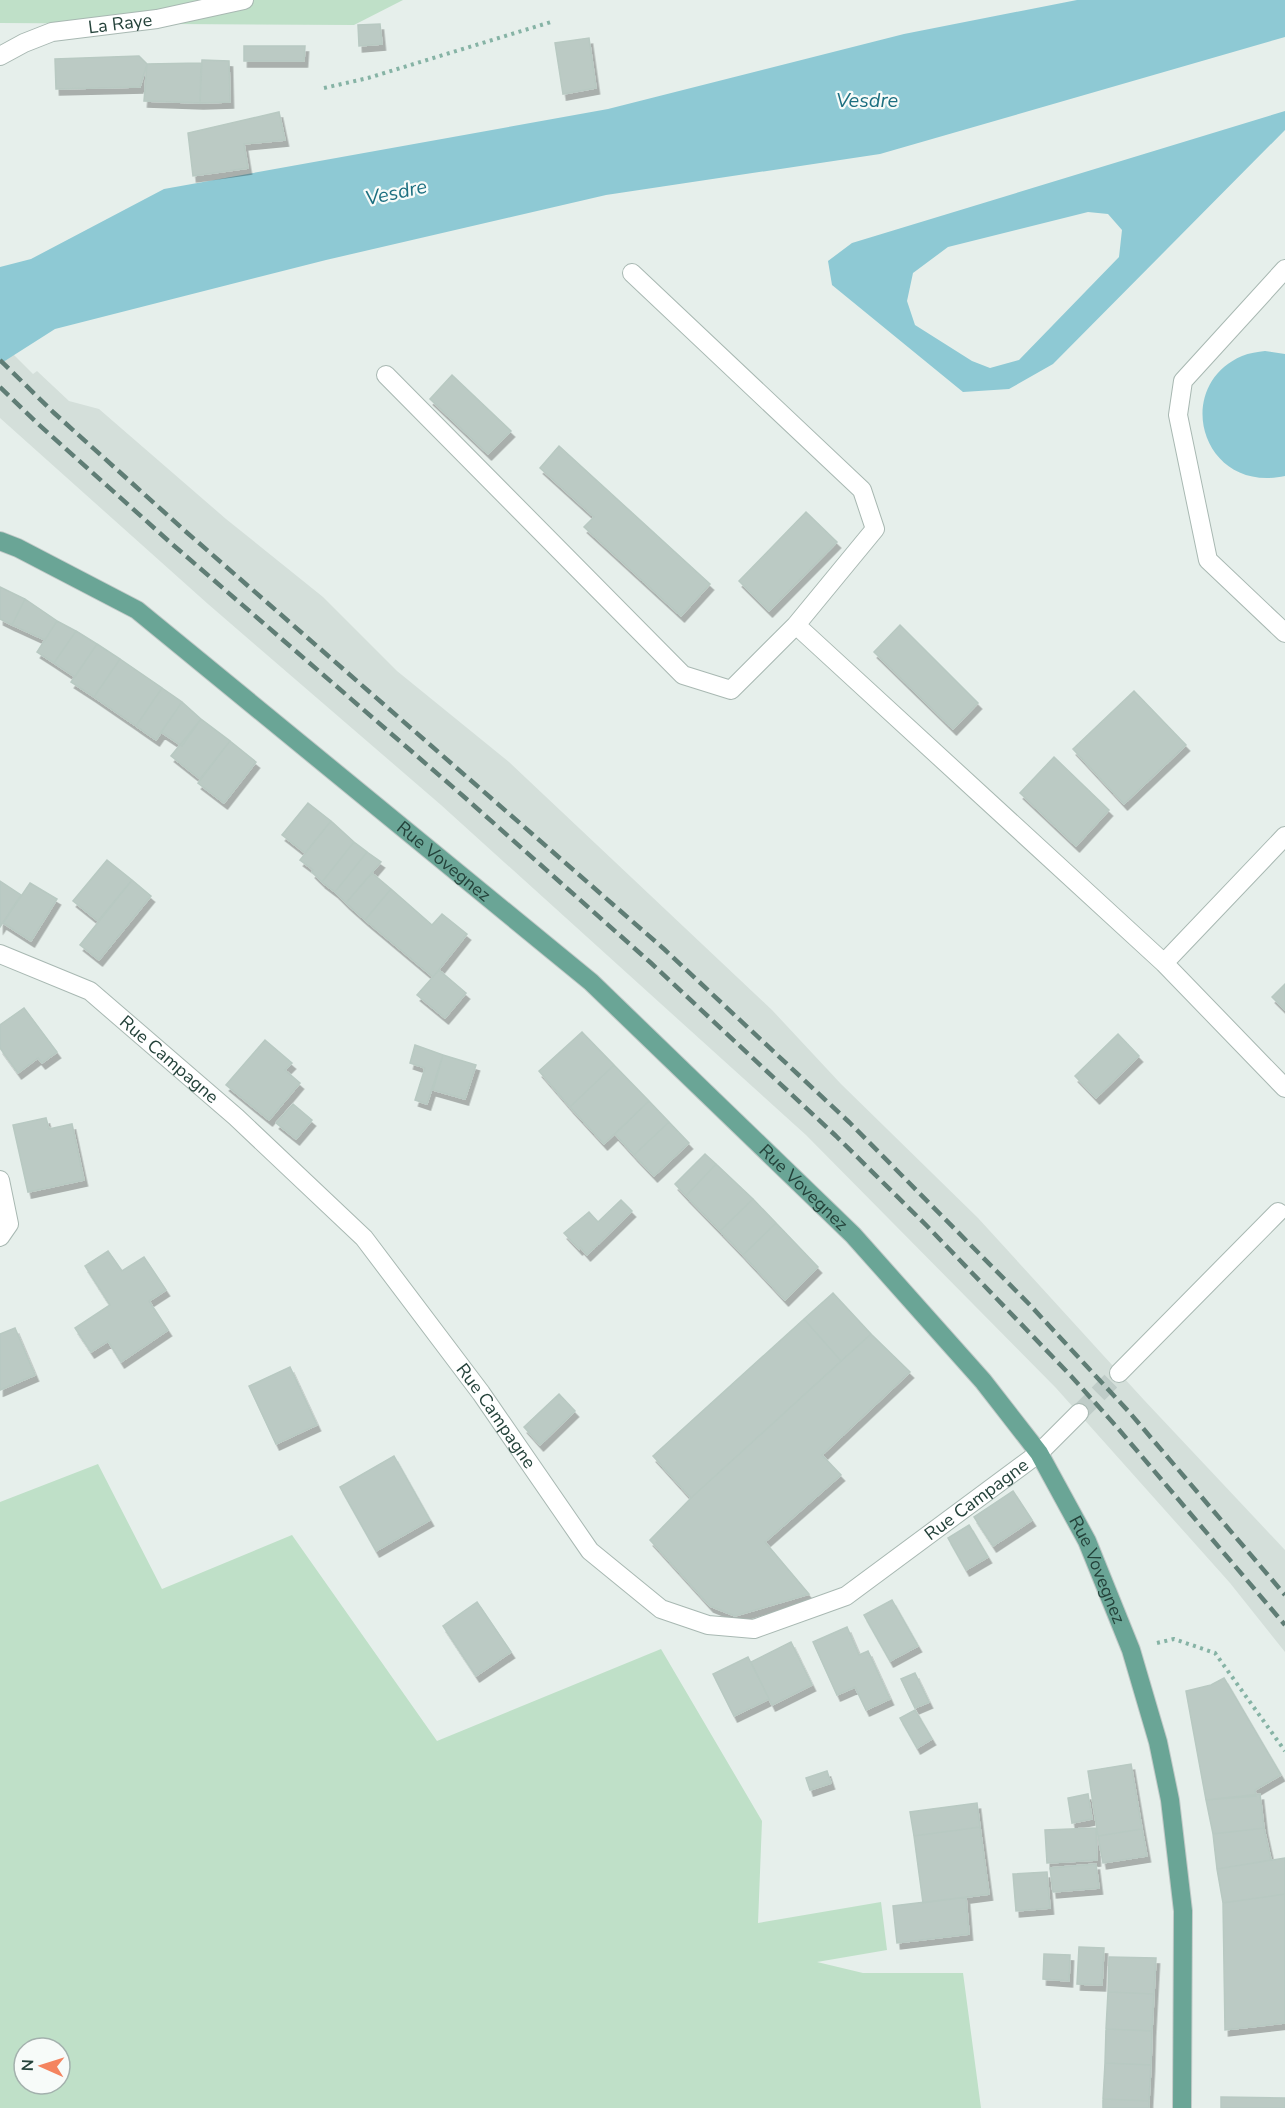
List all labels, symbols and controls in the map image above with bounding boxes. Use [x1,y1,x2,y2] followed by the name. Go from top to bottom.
[87,8,153,39] street label: La Raye
[836,87,898,114] water label: Vesdre
[363,173,430,212] water label: Vesdre
[392,816,496,907] street label: Rue Vovegnez
[115,1010,224,1109] street label: Rue Campagne
[754,1139,853,1236] street label: Rue Vovegnez
[451,1358,542,1473] street label: Rue Campagne
[920,1453,1033,1546] street label: Rue Campagne
[1063,1511,1131,1627] street label: Rue Vovegnez
[12,2036,72,2096] north arrow
[17,2059,39,2072] text: N

